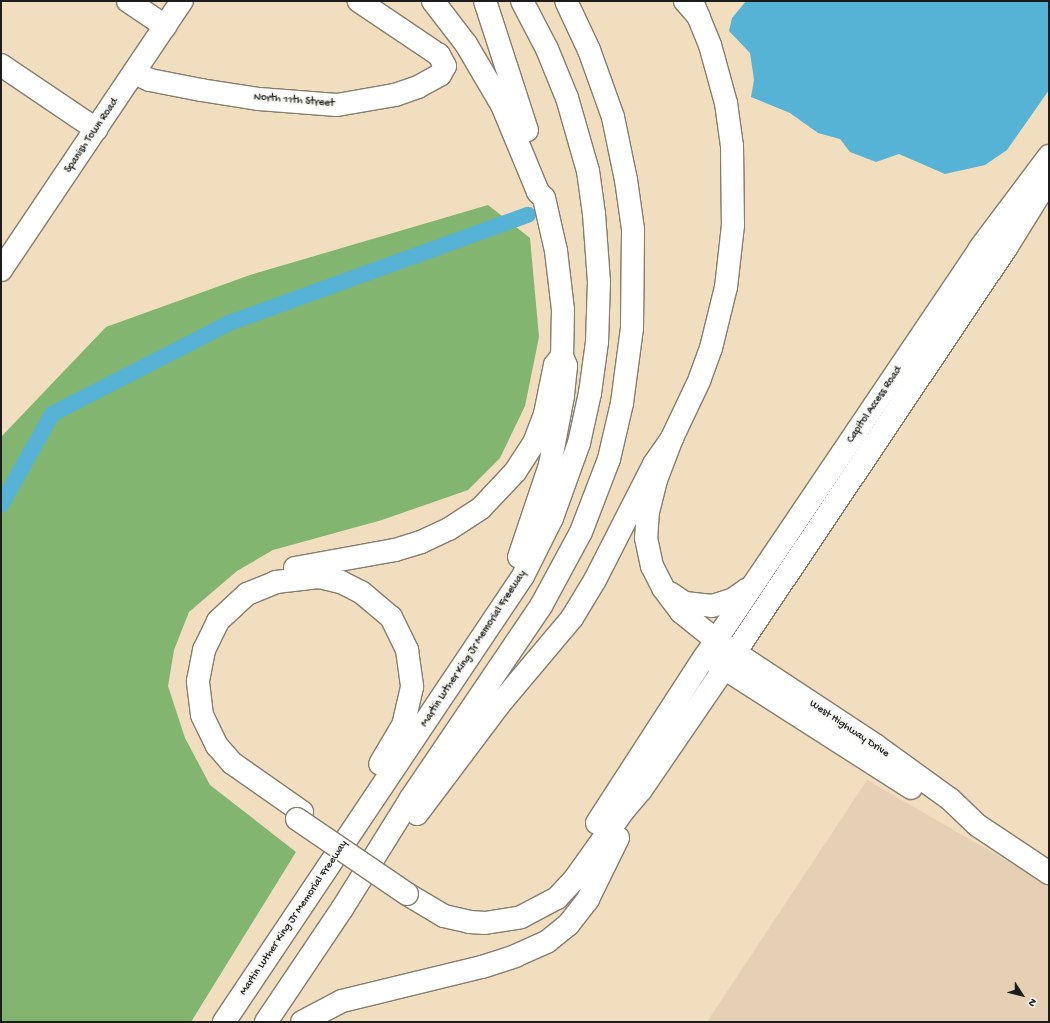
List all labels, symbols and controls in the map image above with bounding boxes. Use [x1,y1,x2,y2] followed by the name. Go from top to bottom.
[253,91,335,111] street label: North 11th Street
[62,96,122,176] street label: Spanish Town Road
[845,364,905,446] street label: Capitol Access Road
[418,568,530,730] street label: Martin Luther King Jr Memorial Freeway
[806,697,892,761] street label: West Highway Drive
[237,838,351,998] street label: Martin Luther King Jr Memorial Freeway
[1002,975,1042,1015] north arrow
[1025,996,1039,1008] text: N

